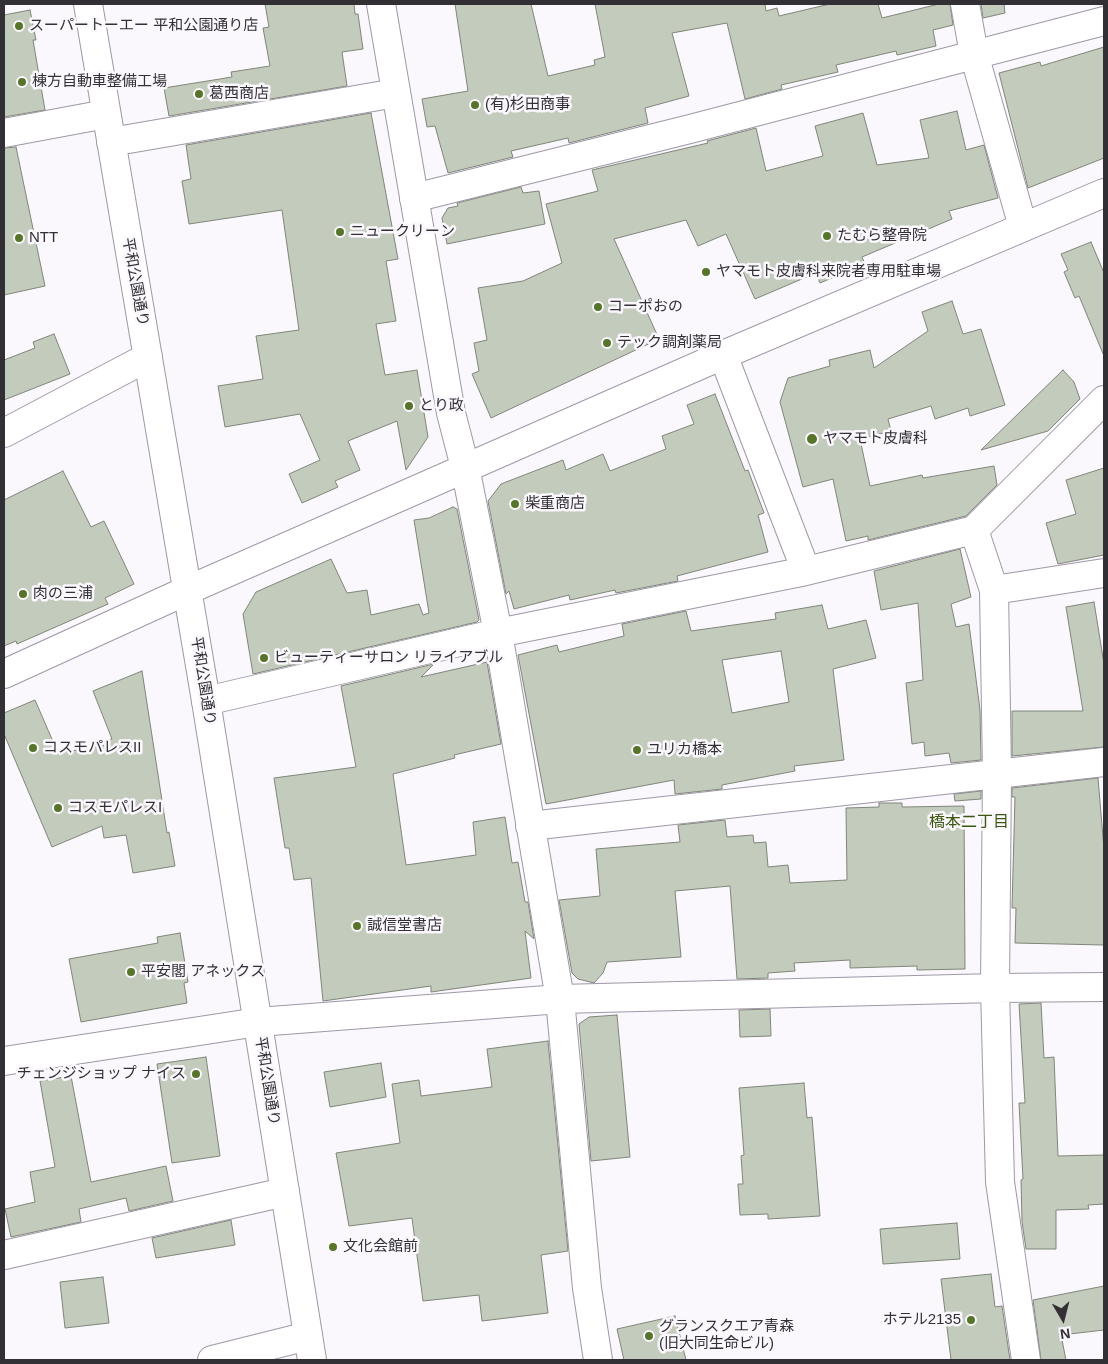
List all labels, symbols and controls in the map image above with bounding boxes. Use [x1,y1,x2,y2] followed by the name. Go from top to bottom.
[29,17,258,35] place label: スーパートーエー 平和公園通り店
[13,20,25,32] marker: スーパートーエー 平和公園通り店
[32,73,167,91] place label: 棟方自動車整備工場
[16,76,28,88] marker: 棟方自動車整備工場
[209,85,269,103] place label: 葛西商店
[193,88,205,100] marker: 葛西商店
[485,96,570,114] place label: (有)杉田商事
[469,99,481,111] marker: (有)杉田商事
[350,223,455,241] place label: ニュークリーン
[334,226,346,238] marker: ニュークリーン
[837,227,927,245] place label: たむら整骨院
[29,229,58,247] place label: NTT
[821,230,833,242] marker: たむら整骨院
[13,232,25,244] marker: NTT
[118,236,152,328] street label: 平和公園通り
[716,263,941,281] place label: ヤマモト皮膚科来院者専用駐車場
[700,266,712,278] marker: ヤマモト皮膚科来院者専用駐車場
[608,298,683,316] place label: コーポおの
[592,301,604,313] marker: コーポおの
[617,334,722,352] place label: テック調剤薬局
[601,337,613,349] marker: テック調剤薬局
[419,397,464,415] place label: とり政
[403,400,415,412] marker: とり政
[823,430,928,448] place label: ヤマモト皮膚科
[805,432,819,446] marker: ヤマモト皮膚科
[525,495,585,513] place label: 柴重商店
[509,498,521,510] marker: 柴重商店
[33,585,93,603] place label: 肉の三浦
[17,588,29,600] marker: 肉の三浦
[187,635,219,727] street label: 平和公園通り
[274,649,503,667] place label: ビューティーサロン リライアブル
[258,652,270,664] marker: ビューティーサロン リライアブル
[43,739,141,757] place label: コスモパレスII
[647,741,722,759] place label: ユリカ橋本
[27,742,39,754] marker: コスモパレスII
[631,744,643,756] marker: ユリカ橋本
[68,799,162,817] place label: コスモパレスI
[52,802,64,814] marker: コスモパレスI
[929,813,1009,833] district label: 橋本二丁目
[367,917,442,935] place label: 誠信堂書店
[351,920,363,932] marker: 誠信堂書店
[141,963,265,981] place label: 平安閣 アネックス
[125,966,137,978] marker: 平安閣 アネックス
[251,1035,283,1127] street label: 平和公園通り
[17,1065,186,1083] place label: チェンジショップ ナイス
[190,1068,202,1080] marker: チェンジショップ ナイス
[343,1238,418,1256] place label: 文化会館前
[327,1241,339,1253] marker: 文化会館前
[1038,1294,1088,1344] north arrow
[883,1311,961,1329] place label: ホテル2135
[965,1314,977,1326] marker: ホテル2135
[659,1318,794,1353] place label: グランスクエア青森 (旧大同生命ビル)
[1059,1325,1071,1342] text: N
[643,1330,655,1342] marker: グランスクエア青森 (旧大同生命ビル)

